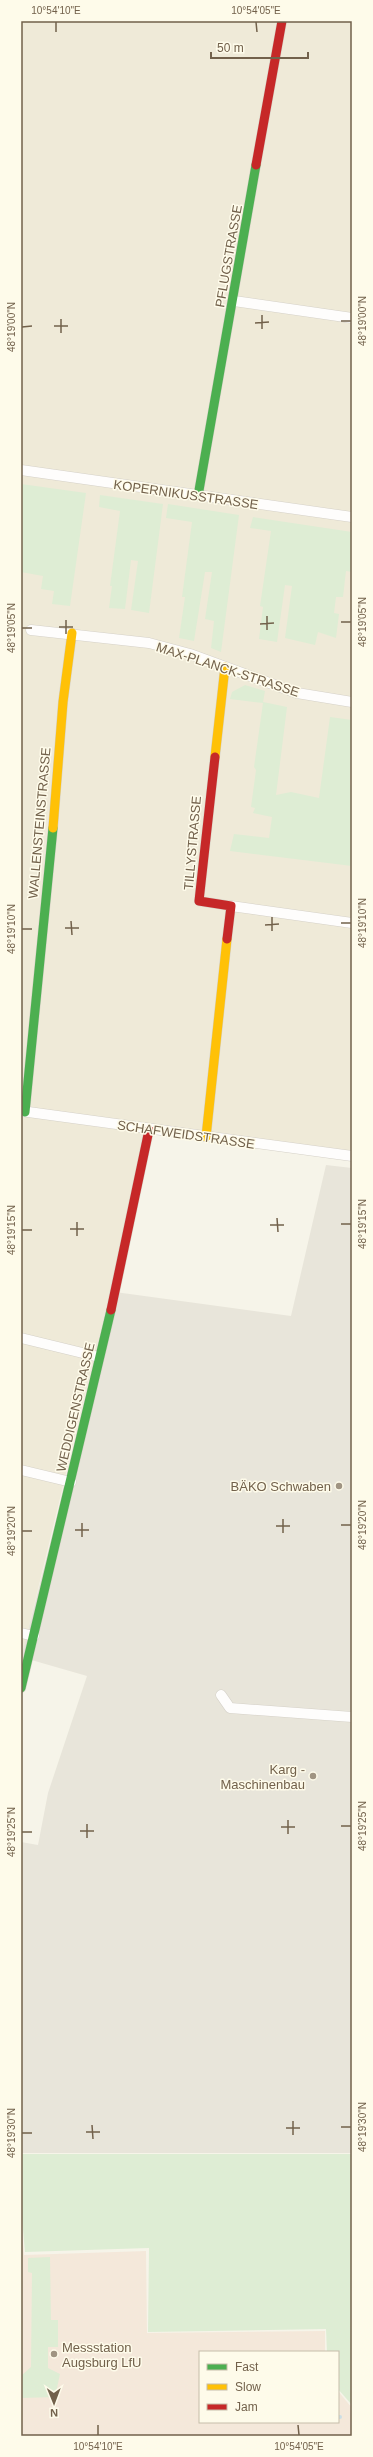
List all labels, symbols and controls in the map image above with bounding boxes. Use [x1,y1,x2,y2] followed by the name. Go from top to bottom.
[31,5,81,16] text: 10°54'10"E
[231,5,281,16] text: 10°54'05"E
[211,34,308,60] scale bar
[217,41,244,55] text: 50 m
[212,203,245,309] street label: PFLUGSTRASSE
[357,296,368,346] text: 48°19'00"N
[6,302,17,352] text: 48°19'00"N
[113,477,260,512] street label: KOPERNIKUSSTRASSE
[357,597,368,647] text: 48°19'05"N
[6,603,17,653] text: 48°19'05"N
[154,639,302,700] street label: MAX-PLANCK-STRASSE
[25,746,54,899] street label: WALLENSTEINSTRASSE
[181,795,204,891] street label: TILLYSTRASSE
[357,898,368,948] text: 48°19'10"N
[6,904,17,954] text: 48°19'10"N
[116,1117,256,1152] street label: SCHAFWEIDSTRASSE
[357,1199,368,1249] text: 48°19'15"N
[6,1205,17,1255] text: 48°19'15"N
[53,1341,98,1473] street label: WEDDIGENSTRASSE
[231,1479,331,1494] place label: BÄKO Schwaben
[334,1481,344,1491] marker: BÄKO Schwaben
[357,1500,368,1550] text: 48°19'20"N
[6,1506,17,1556] text: 48°19'20"N
[220,1762,305,1792] place label: Karg - Maschinenbau
[308,1771,318,1781] marker: Karg - Maschinenbau
[357,1801,368,1851] text: 48°19'25"N
[6,1807,17,1857] text: 48°19'25"N
[357,2102,368,2152] text: 48°19'30"N
[6,2108,17,2158] text: 48°19'30"N
[62,2340,142,2370] place label: Messstation Augsburg LfU
[49,2349,59,2359] marker: Messstation Augsburg LfU
[199,2351,339,2423] legend
[235,2360,259,2374] text: Fast
[235,2380,261,2394] text: Slow
[34,2383,74,2423] north arrow
[235,2400,258,2414] text: Jam
[50,2407,58,2419] text: N
[73,2441,123,2452] text: 10°54'10"E
[274,2441,324,2452] text: 10°54'05"E

